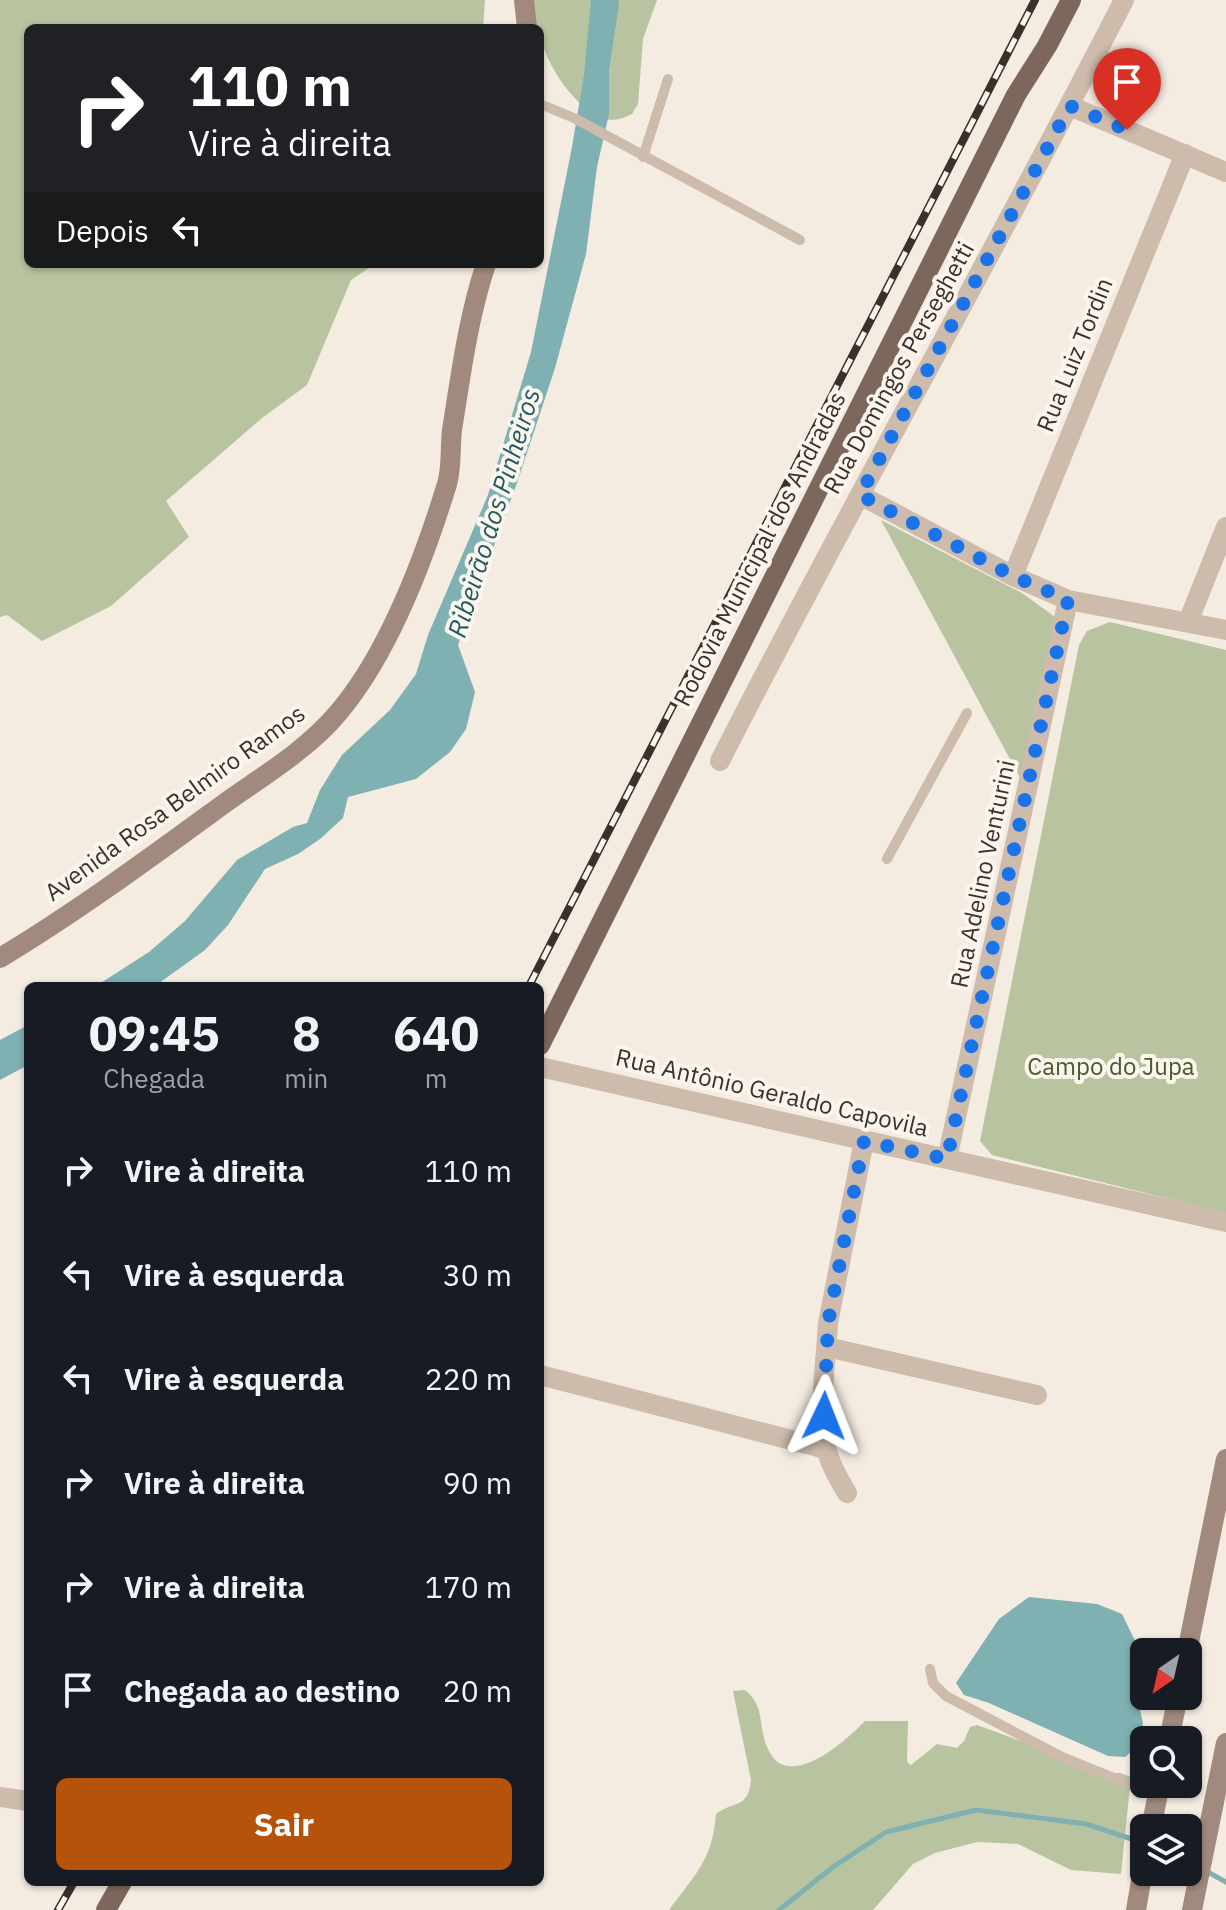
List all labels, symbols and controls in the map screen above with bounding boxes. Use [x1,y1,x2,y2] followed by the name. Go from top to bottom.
[1093,48,1161,130] pin
[188,49,352,121] text: 110 m
[56,56,160,160] icon: right
[1105,60,1149,104] icon: arrive
[188,119,391,166] text: Vire à direita
[165,208,209,252] icon: left
[56,211,149,250] text: Depois
[815,236,981,499] street label: Rua Domingos Perseghetti
[1029,273,1120,436] street label: Rua Luiz Tordin
[439,384,547,641] water label: Ribeirão dos Pinheiros
[666,386,853,711] street label: Rodovia Municipal dos Andradas
[38,697,311,908] street label: Avenida Rosa Belmiro Ramos
[942,757,1022,991] street label: Rua Adelino Venturini
[89,1002,220,1064] text: 09:45
[292,1002,321,1064] text: 8
[393,1002,479,1064] text: 640
[613,1040,932,1144] street label: Rua Antônio Geraldo Capovila
[1027,1050,1195,1082] park label: Campo do Jupa
[103,1061,205,1095] text: Chegada
[284,1061,328,1095] text: min
[425,1061,447,1095] text: m
[56,1148,100,1192] icon: right
[124,1151,305,1190] text: Vire à direita
[425,1151,512,1190] text: 110 m
[56,1252,100,1296] icon: left
[124,1255,344,1294] text: Vire à esquerda
[443,1255,512,1294] text: 30 m
[56,1356,100,1400] icon: left
[124,1359,344,1398] text: Vire à esquerda
[425,1359,512,1398] text: 220 m
[782,1374,866,1458] position arrow
[56,1460,100,1504] icon: right
[124,1463,305,1502] text: Vire à direita
[443,1463,512,1502] text: 90 m
[56,1564,100,1608] icon: right
[124,1567,305,1606] text: Vire à direita
[425,1567,512,1606] text: 170 m
[1130,1638,1202,1710] north arrow
[1130,1638,1202,1886] map controls
[56,1668,100,1712] icon: arrive
[124,1671,400,1710] text: Chegada ao destino
[443,1671,512,1710] text: 20 m
[1130,1726,1202,1798] button: search
[56,1778,512,1870] button: Sair
[1130,1814,1202,1886] button: layers

